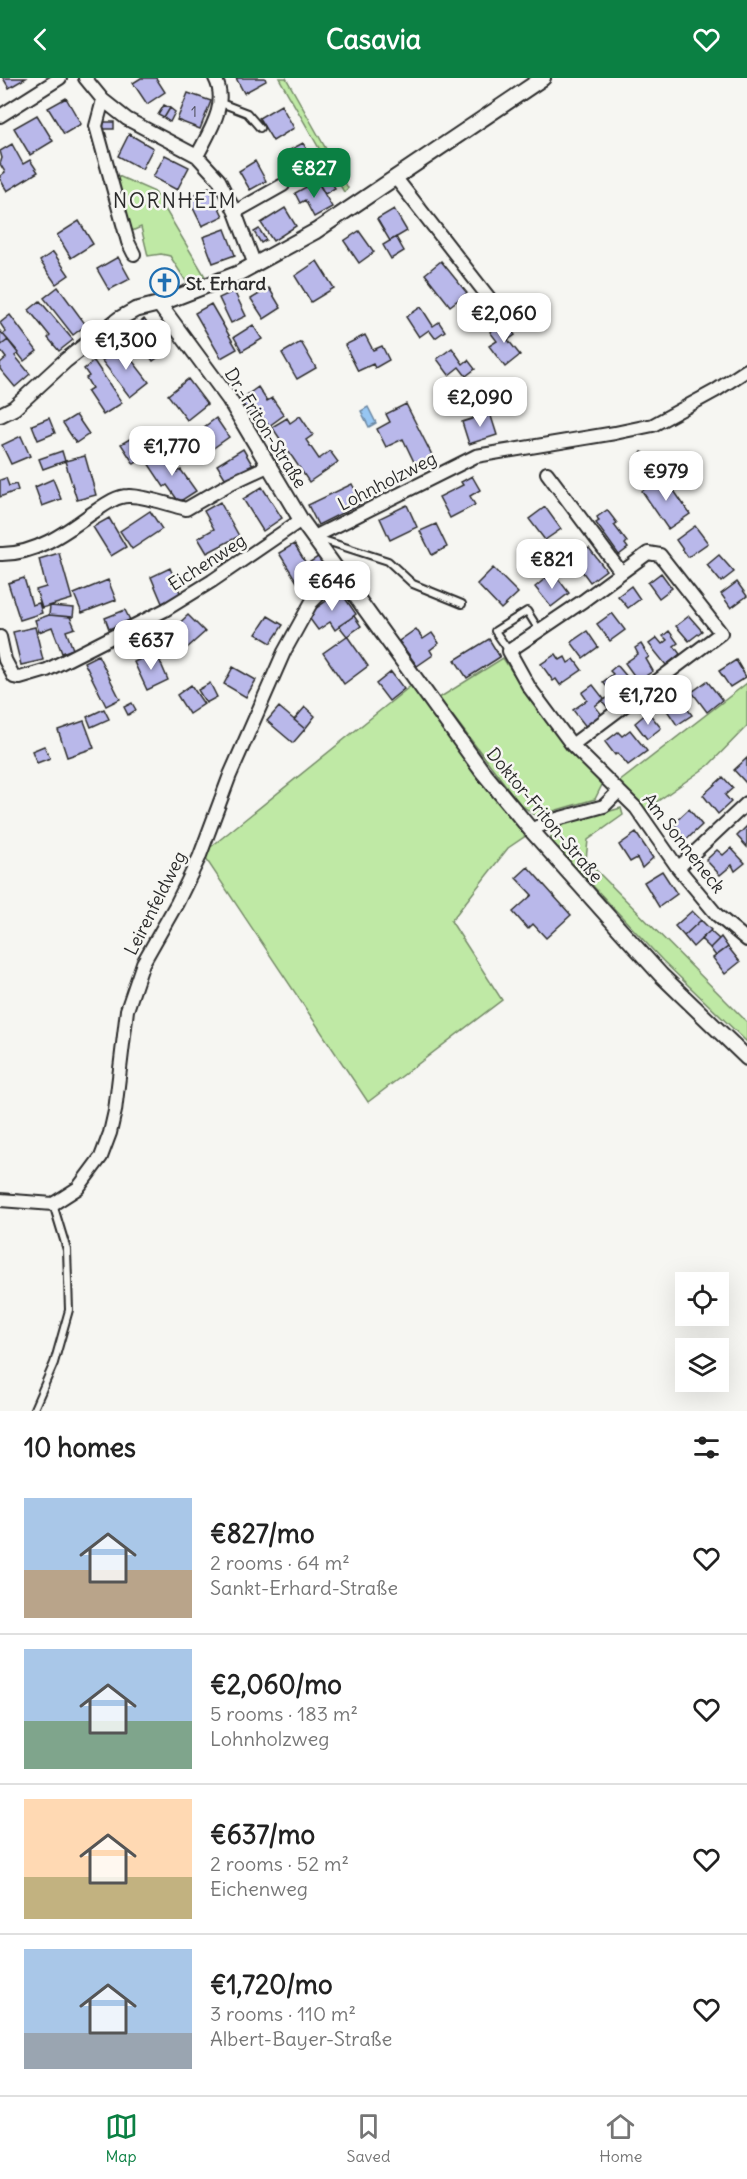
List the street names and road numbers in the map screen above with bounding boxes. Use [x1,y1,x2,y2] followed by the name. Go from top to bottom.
[220,364,312,492] street label: Dr.-Friton-Straße
[334,446,440,516] street label: Lohnholzweg
[164,528,250,596] street label: Eichenweg
[482,743,608,887] street label: Doktor-Friton-Straße
[638,788,730,898] street label: Am Sonneneck
[119,847,191,959] street label: Leirenfeldweg

